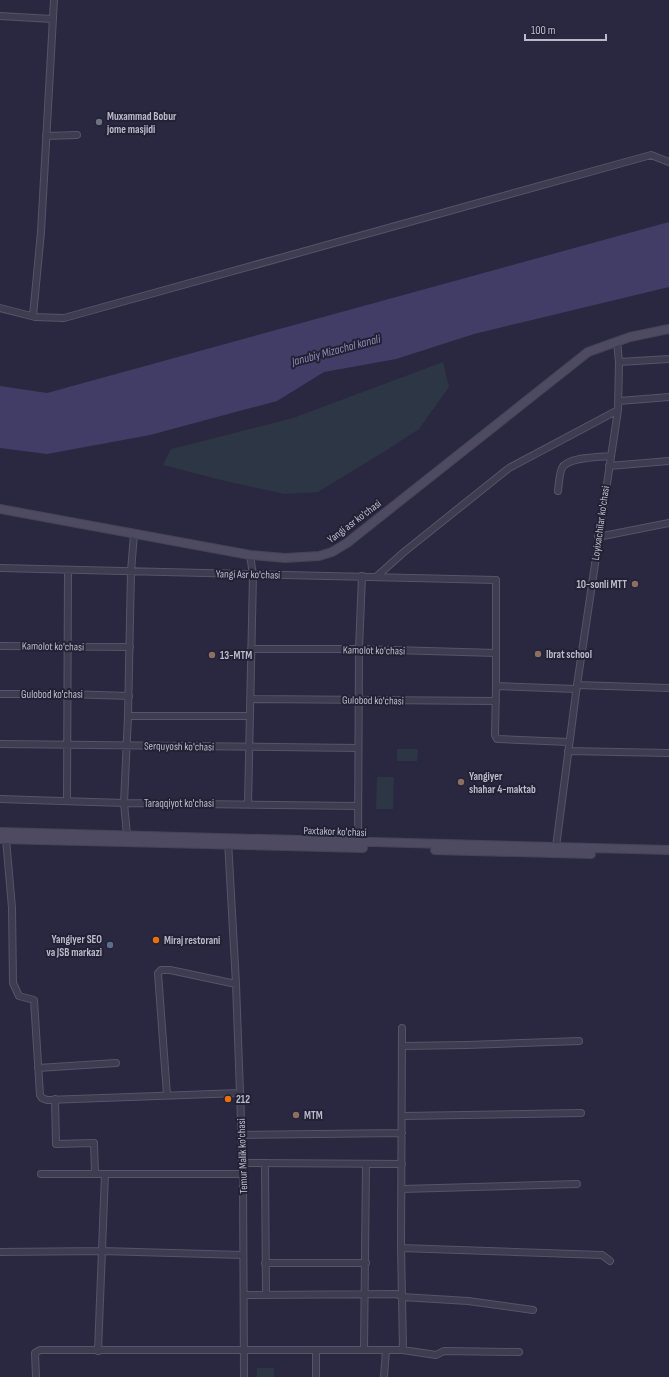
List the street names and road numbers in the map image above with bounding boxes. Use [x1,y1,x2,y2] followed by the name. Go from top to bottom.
[589,485,612,561] street label: Loyixachilar ko'chasi
[325,497,384,546] street label: Yangi asr ko'chasi
[216,567,280,582] street label: Yangi Asr ko'chasi
[22,639,84,654] street label: Kamolot ko'chasi
[343,643,405,658] street label: Kamolot ko'chasi
[21,688,83,701] street label: Gulobod ko'chasi
[342,693,404,708] street label: Gulobod ko'chasi
[144,739,214,754] street label: Serquyosh ko'chasi
[144,797,214,810] street label: Taraqqiyot ko'chasi
[303,824,367,839] street label: Paxtakor ko'chasi
[235,1118,250,1194] street label: Temur Malik ko'chasi

